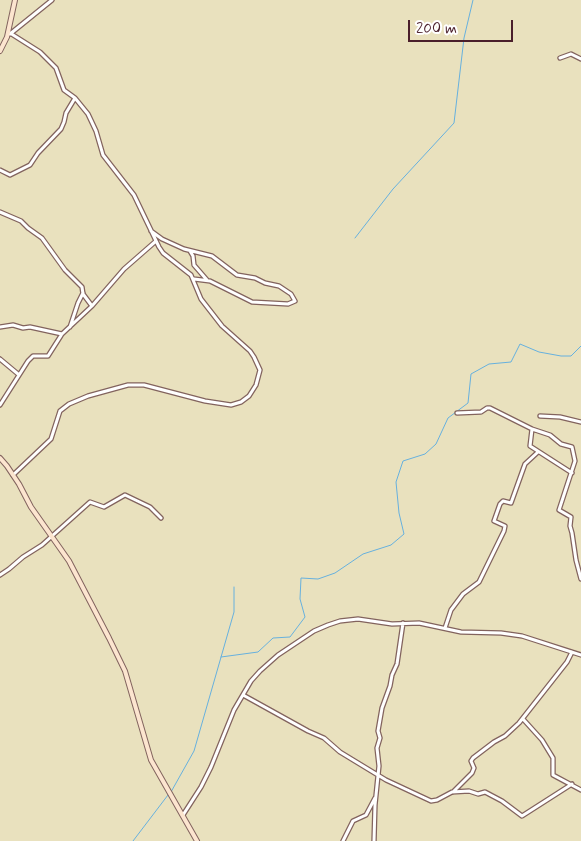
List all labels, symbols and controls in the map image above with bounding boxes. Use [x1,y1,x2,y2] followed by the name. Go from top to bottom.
[411,10,516,42] scale bar
[416,19,457,39] text: 200 m

